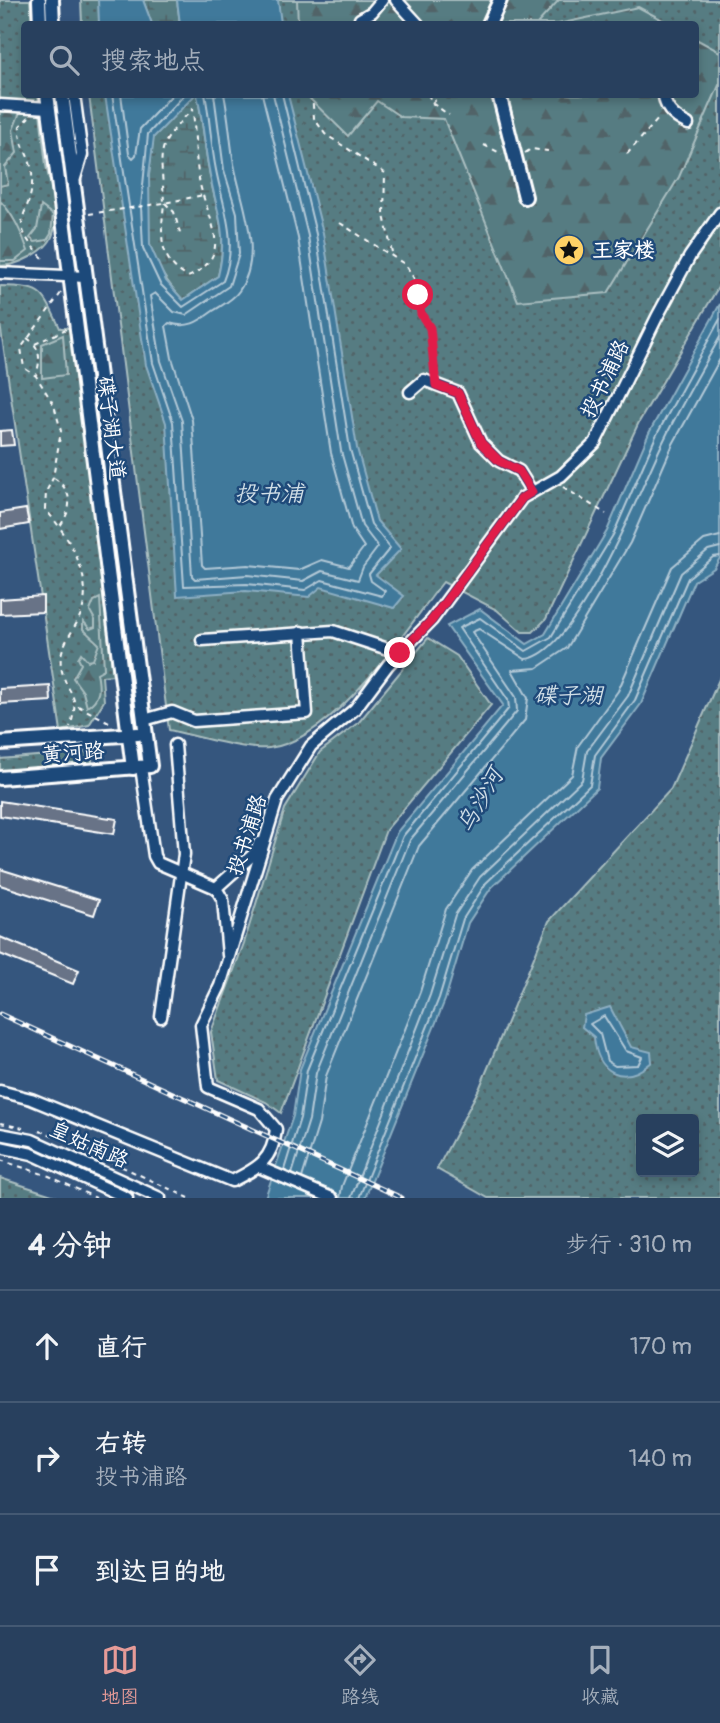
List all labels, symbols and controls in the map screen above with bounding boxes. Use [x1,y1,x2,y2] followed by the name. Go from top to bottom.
[21,21,699,98] search box
[45,41,83,79] icon: search
[101,45,205,77] text: 搜索地点
[552,233,586,267] place icon: 王家楼
[592,237,655,264] place label: 王家楼
[402,279,433,310] route start
[574,335,636,423] street label: 投书浦路
[91,374,131,482] street label: 碟子湖大道
[235,479,307,508] water label: 投书浦
[384,637,415,668] route end
[534,681,605,710] water label: 碟子湖
[41,737,105,769] street label: 黄河路
[450,759,512,837] water label: 乌沙河
[221,791,273,879] street label: 投书浦路
[636,1114,699,1177] map controls
[636,1114,699,1177] button: layers
[45,1116,133,1174] street label: 皇姑南路
[28,1227,112,1264] text: 4 分钟
[566,1230,692,1259] text: 步行 · 310 m
[28,1327,66,1365] icon: ahead
[95,1332,147,1364] text: 直行
[630,1332,692,1361] text: 170 m
[95,1428,147,1460] text: 右转
[28,1439,66,1477] icon: right
[629,1444,692,1473] text: 140 m
[95,1462,187,1491] text: 投书浦路
[28,1551,66,1589] icon: arrive
[95,1556,225,1588] text: 到达目的地
[101,1641,139,1709] tab: 地图
[341,1641,379,1709] tab: 路线
[581,1641,619,1709] tab: 收藏

